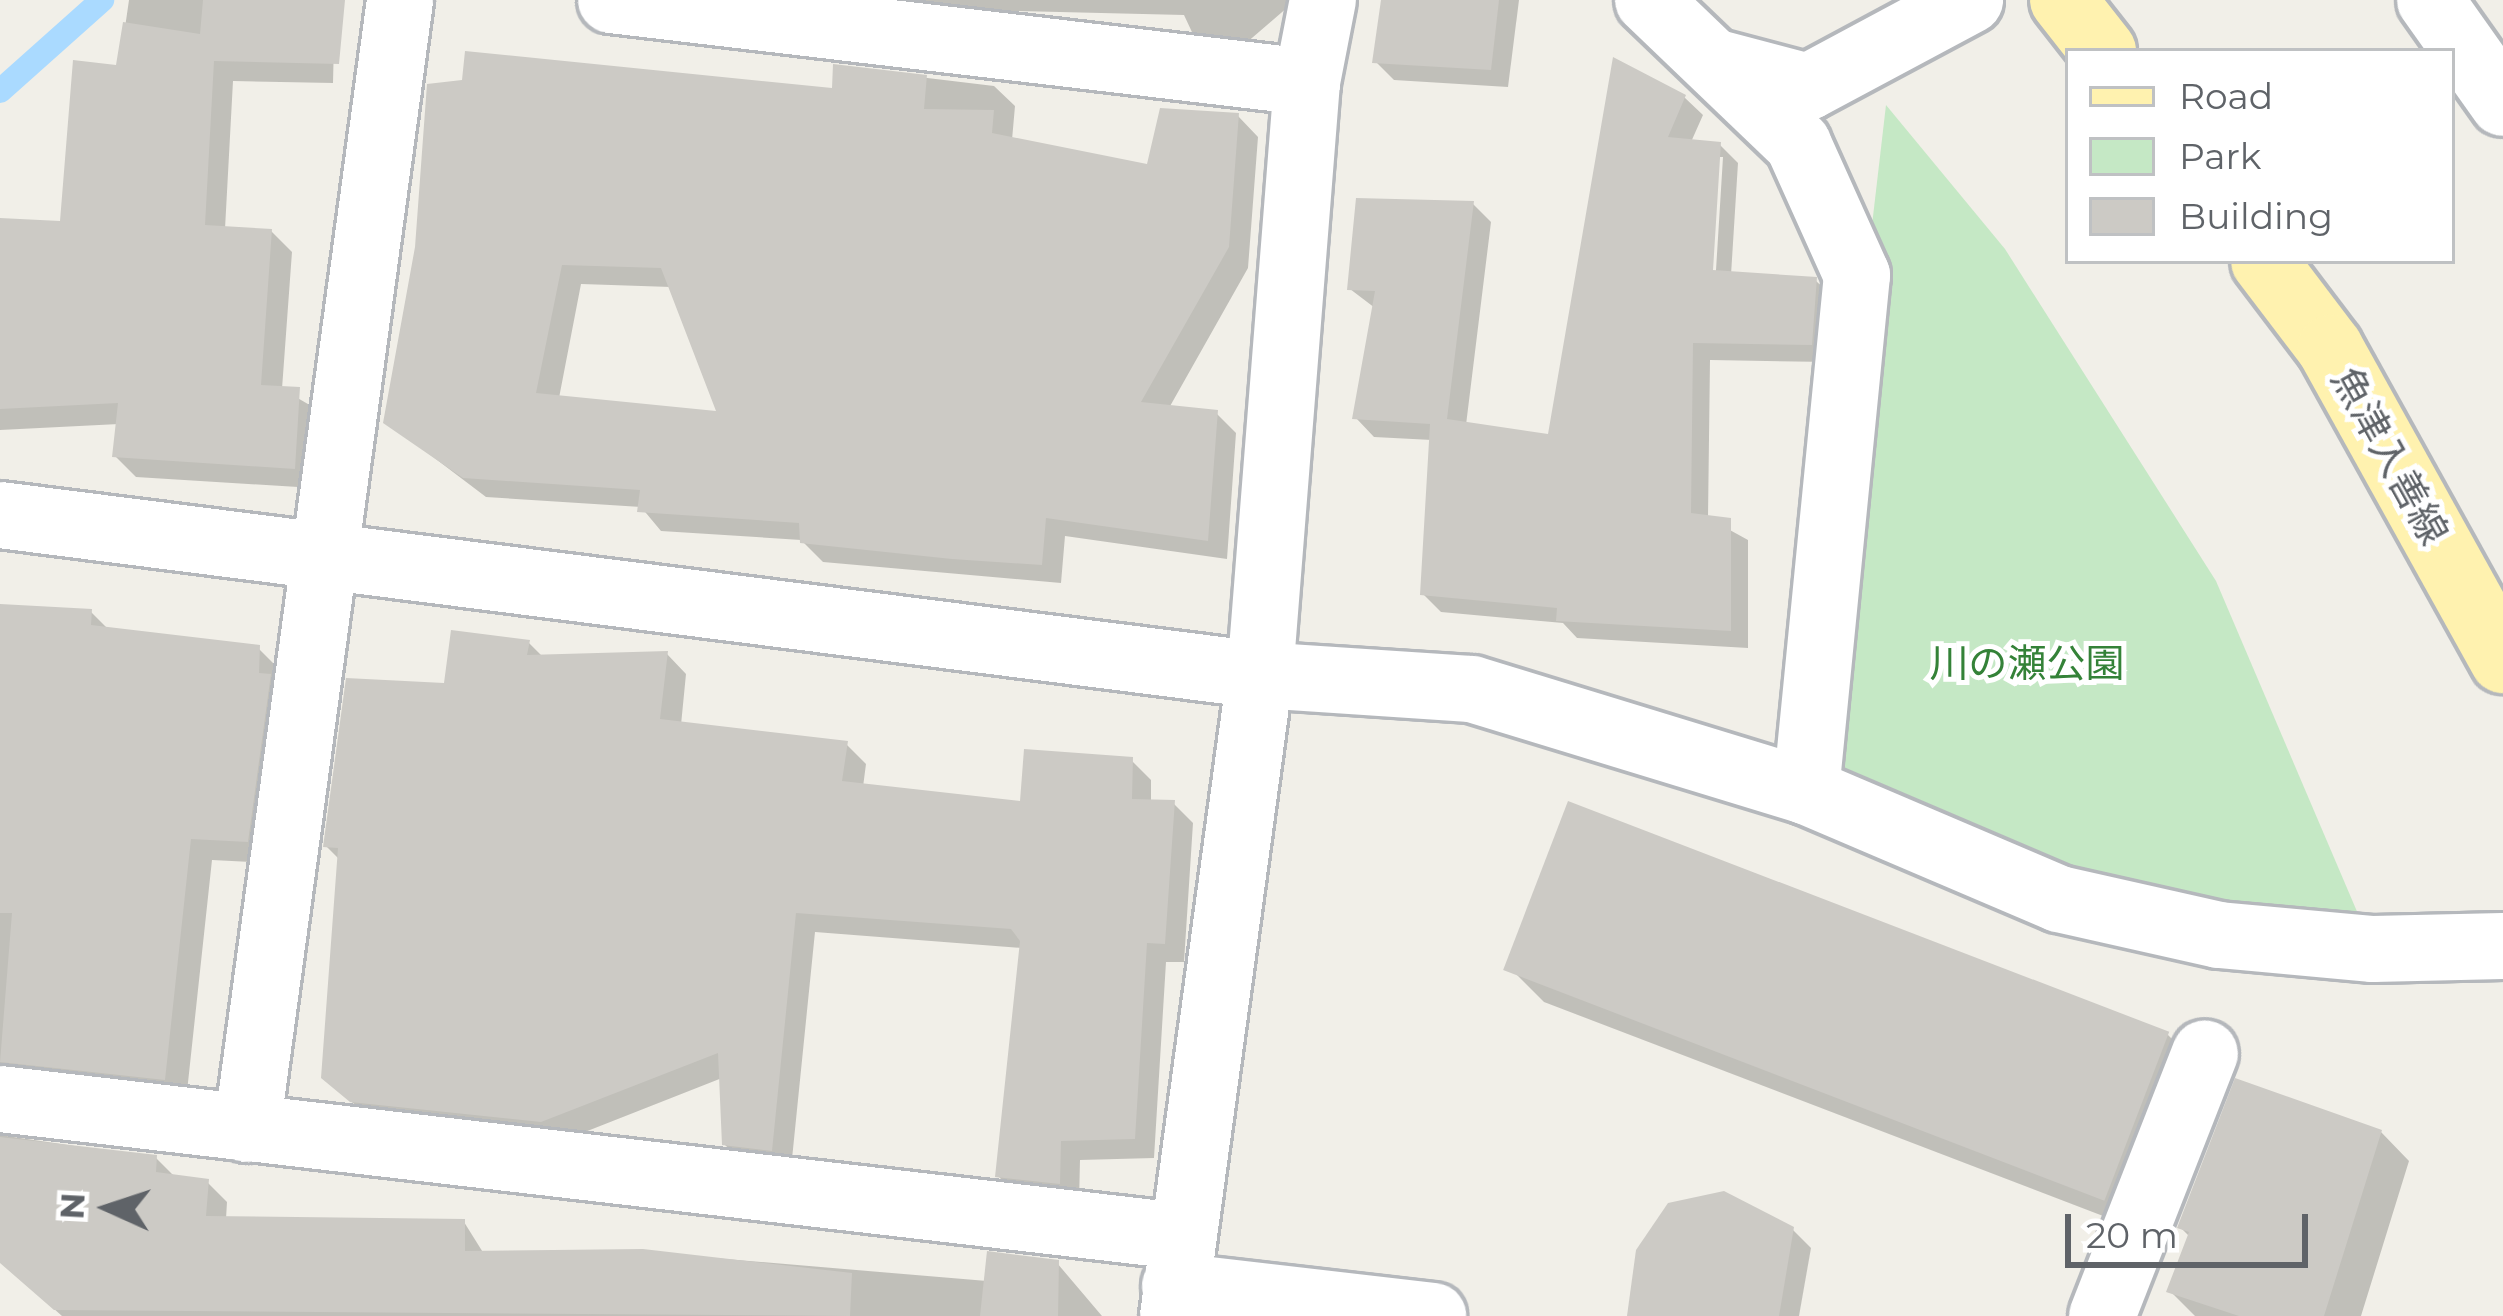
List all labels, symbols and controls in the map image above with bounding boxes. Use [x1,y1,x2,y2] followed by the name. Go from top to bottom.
[2065,48,2455,264] legend
[2179,74,2273,118] text: Road
[2179,134,2261,178] text: Park
[2179,194,2333,238] text: Building
[2322,359,2458,553] street label: 魚津入善線
[1930,640,2124,686] park label: 川の瀬公園
[48,1148,168,1268] north arrow
[2071,1190,2314,1264] scale bar
[51,1192,93,1220] text: N
[2086,1213,2178,1257] text: 20 m

